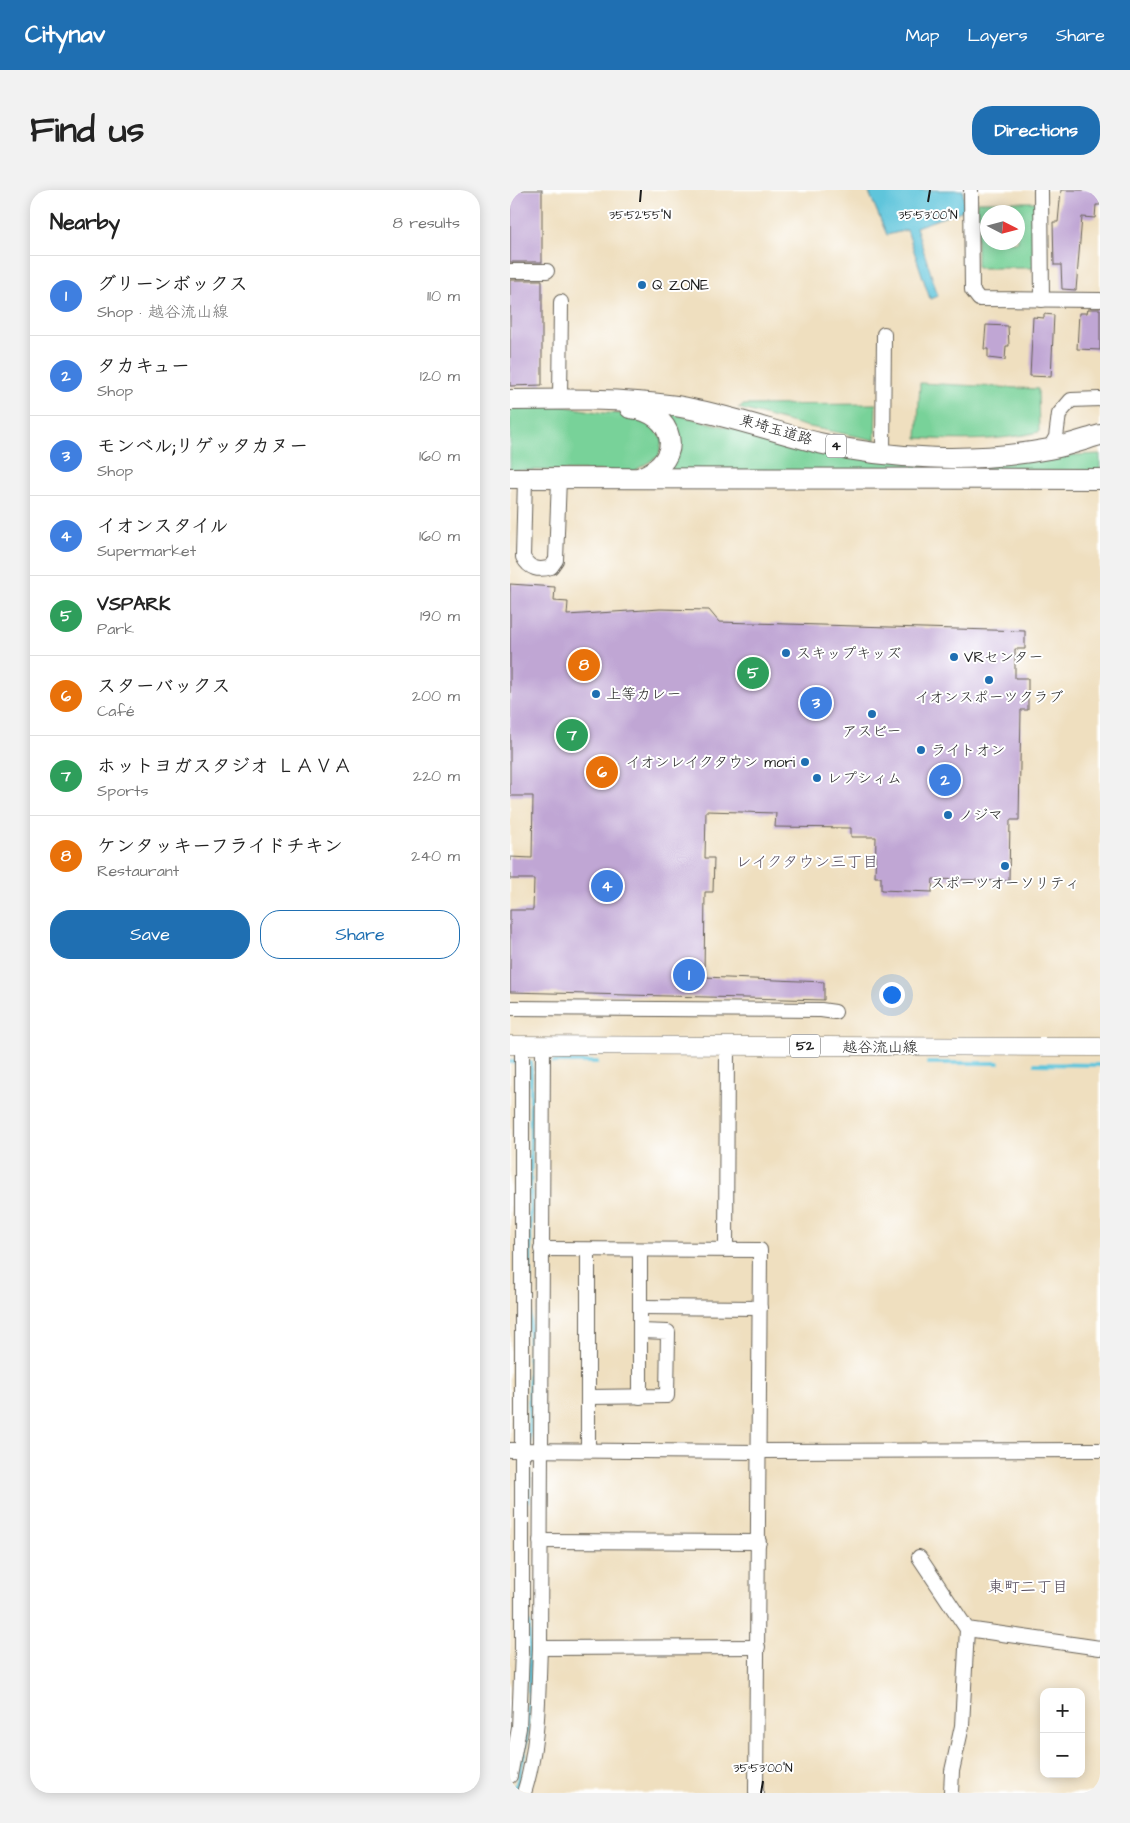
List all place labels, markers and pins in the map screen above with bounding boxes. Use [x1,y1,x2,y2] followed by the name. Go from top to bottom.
[652,275,709,296] place label: Q ZONE
[636,279,648,291] marker: Q ZONE
[796,643,901,664] place label: スキップキッズ
[568,646,600,684] pin: 8
[780,647,792,659] marker: スキップキッズ
[964,647,1044,668] place label: VRセンター
[948,651,960,663] marker: VRセンター
[737,654,769,692] pin: 5
[983,674,995,686] marker: イオンスポーツクラブ
[606,684,682,705] place label: 上等カレー
[800,684,832,722] pin: 3
[914,687,1064,708] place label: イオンスポーツクラブ
[590,688,602,700] marker: 上等カレー
[866,708,878,720] marker: アスビー
[556,716,588,754] pin: 7
[842,721,902,742] place label: アスビー
[931,740,1005,761] place label: ライトオン
[915,744,927,756] marker: ライトオン
[625,752,796,773] place label: イオンレイクタウン mori
[586,753,618,791] pin: 6
[799,756,811,768] marker: イオンレイクタウン mori
[929,761,961,799] pin: 2
[827,768,902,789] place label: レプシィム
[811,772,823,784] marker: レプシィム
[958,805,1003,826] place label: ノジマ
[942,809,954,821] marker: ノジマ
[999,860,1011,872] marker: スポーツオーソリティ
[591,867,623,905] pin: 4
[930,873,1080,894] place label: スポーツオーソリティ
[673,956,705,994] pin: 1

